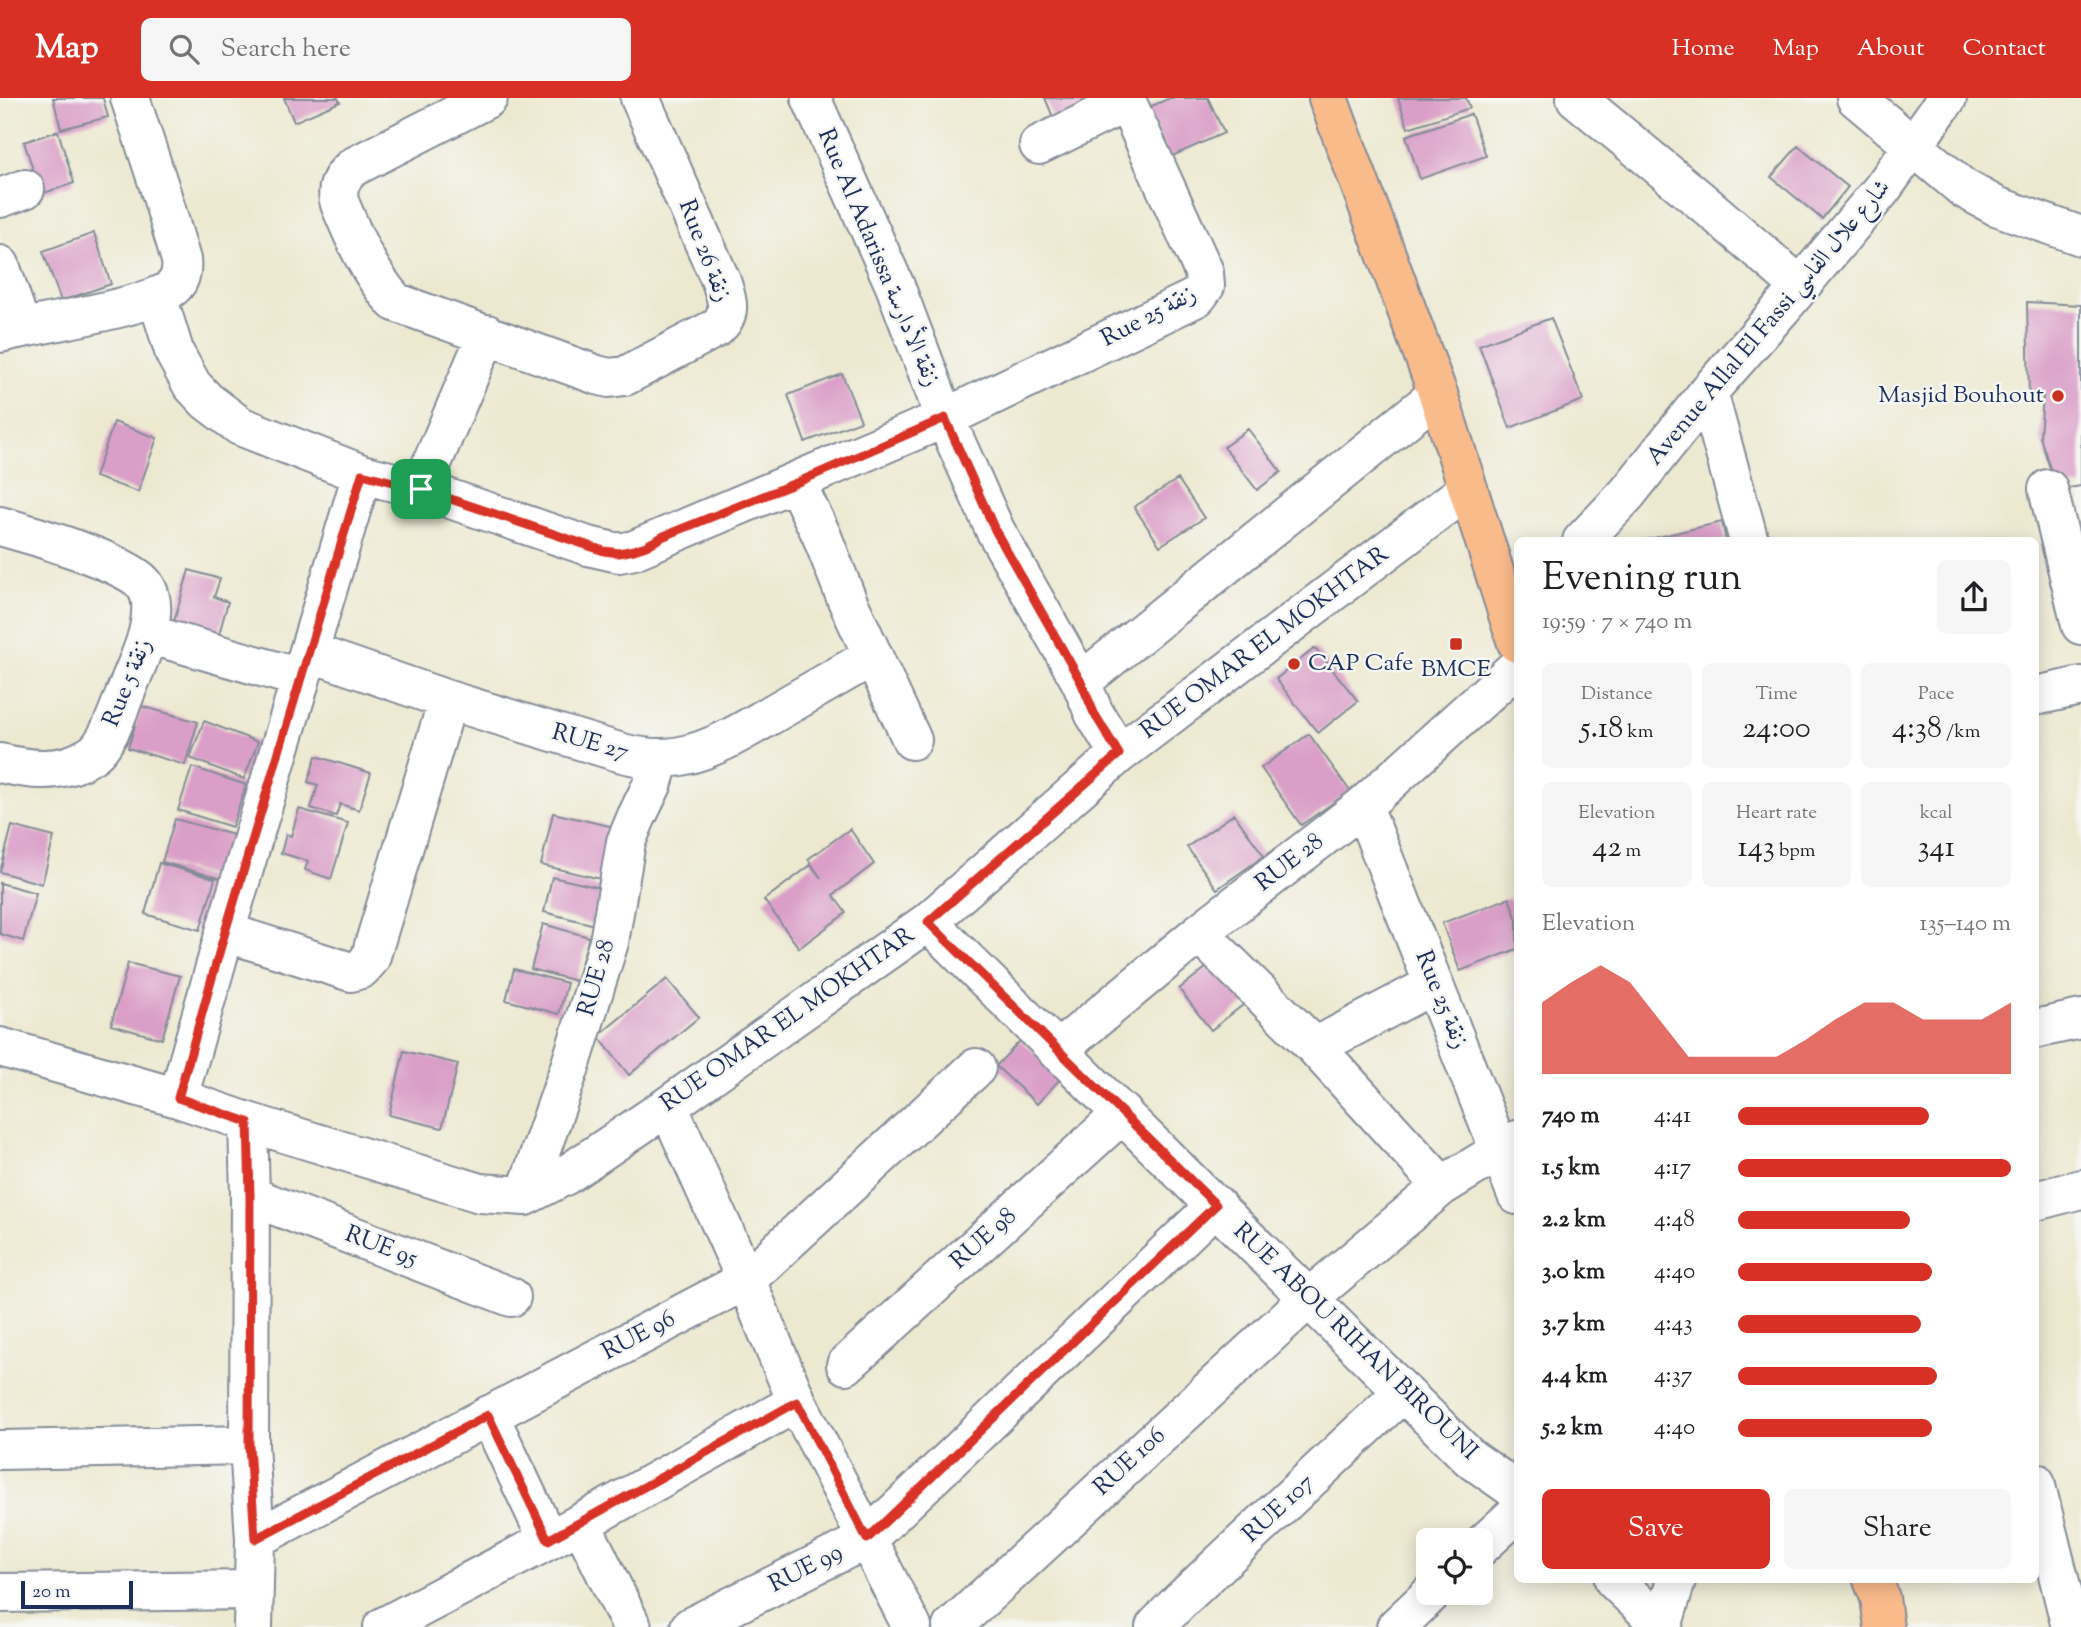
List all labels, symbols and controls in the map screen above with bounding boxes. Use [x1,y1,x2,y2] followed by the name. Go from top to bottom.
[141,18,631,81] search box
[35,25,99,73] text: Map
[165,30,203,68] icon: search
[221,31,351,68] text: Search here
[1672,32,1735,66] text: Home
[1773,32,1819,66] text: Map
[1857,32,1924,66] text: About
[1962,32,2046,66] text: Contact
[808,123,949,392] street label: Rue Al Adarissa زنقة الأدارسة
[1639,173,1901,475] street label: Avenue Allal El Fassi شارع علال الفاسي
[669,195,739,307] street label: Rue 26 زنقة
[1095,278,1203,356] street label: Rue 25 زنقة
[1878,379,2044,413] place label: Masjid Bouhout
[2050,388,2066,404] marker: Masjid Bouhout
[391,459,451,519] pin
[402,470,440,508] icon: arrive
[1134,538,1397,748] street label: RUE OMAR EL MOKHTAR
[1542,553,1742,607] text: Evening run
[1937,560,2011,634] button: share
[1542,606,1692,639] text: 19:59 · 7 × 740 m
[95,634,161,732] street label: Rue 5 زنقة
[1448,636,1464,652] marker: BMCE
[1308,647,1414,681] place label: CAP Cafe
[1421,653,1492,687] place label: BMCE
[1286,656,1302,672] marker: CAP Cafe
[1581,681,1653,708] text: Distance
[1755,681,1798,708] text: Time
[1918,681,1954,708] text: Pace
[1580,708,1623,751] text: 5.18
[1742,708,1811,751] text: 24:00
[1892,708,1942,751] text: 4:38
[548,716,632,770] street label: RUE 27
[1623,719,1653,746] text: km
[1942,719,1980,746] text: /km
[1578,800,1655,827] text: Elevation
[1736,800,1817,827] text: Heart rate
[1920,800,1952,827] text: kcal
[1249,826,1331,900] street label: RUE 28
[1592,827,1622,870] text: 42
[1738,827,1775,870] text: 143
[1917,827,1955,870] text: 341
[1622,838,1641,865] text: m
[1775,838,1815,865] text: bpm
[1542,908,1635,941] text: Elevation
[1919,908,2011,941] text: 135–140 m
[654,919,923,1121] street label: RUE OMAR EL MOKHTAR
[570,936,624,1020] street label: RUE 28
[1406,946,1476,1054] street label: Rue 25 زنقة
[1542,1100,1599,1133] text: 740 m
[1654,1100,1691,1133] text: 4:41
[1542,1152,1600,1185] text: 1.5 km
[1654,1152,1691,1185] text: 4:17
[943,1200,1025,1278] street label: RUE 98
[1542,1204,1606,1237] text: 2.2 km
[1654,1204,1695,1237] text: 4:48
[1225,1215,1485,1469] street label: RUE ABOU RIHAN BIROUNI
[340,1218,422,1276] street label: RUE 95
[1542,1256,1605,1289] text: 3.0 km
[1654,1256,1695,1289] text: 4:40
[596,1303,682,1369] street label: RUE 96
[1542,1308,1605,1341] text: 3.7 km
[1654,1308,1692,1341] text: 4:43
[1542,1360,1607,1393] text: 4.4 km
[1654,1360,1692,1393] text: 4:37
[1542,1412,1603,1445] text: 5.2 km
[1654,1412,1695,1445] text: 4:40
[1086,1420,1174,1504] street label: RUE 106
[1235,1467,1323,1551] street label: RUE 107
[1542,1489,1770,1569] button: Save
[1784,1489,2011,1569] button: Share
[1416,1528,1493,1605] map controls
[1416,1528,1493,1605] button: locate
[763,1536,849,1602] street label: RUE 99
[21,1578,133,1610] scale bar
[32,1579,71,1606] text: 20 m

